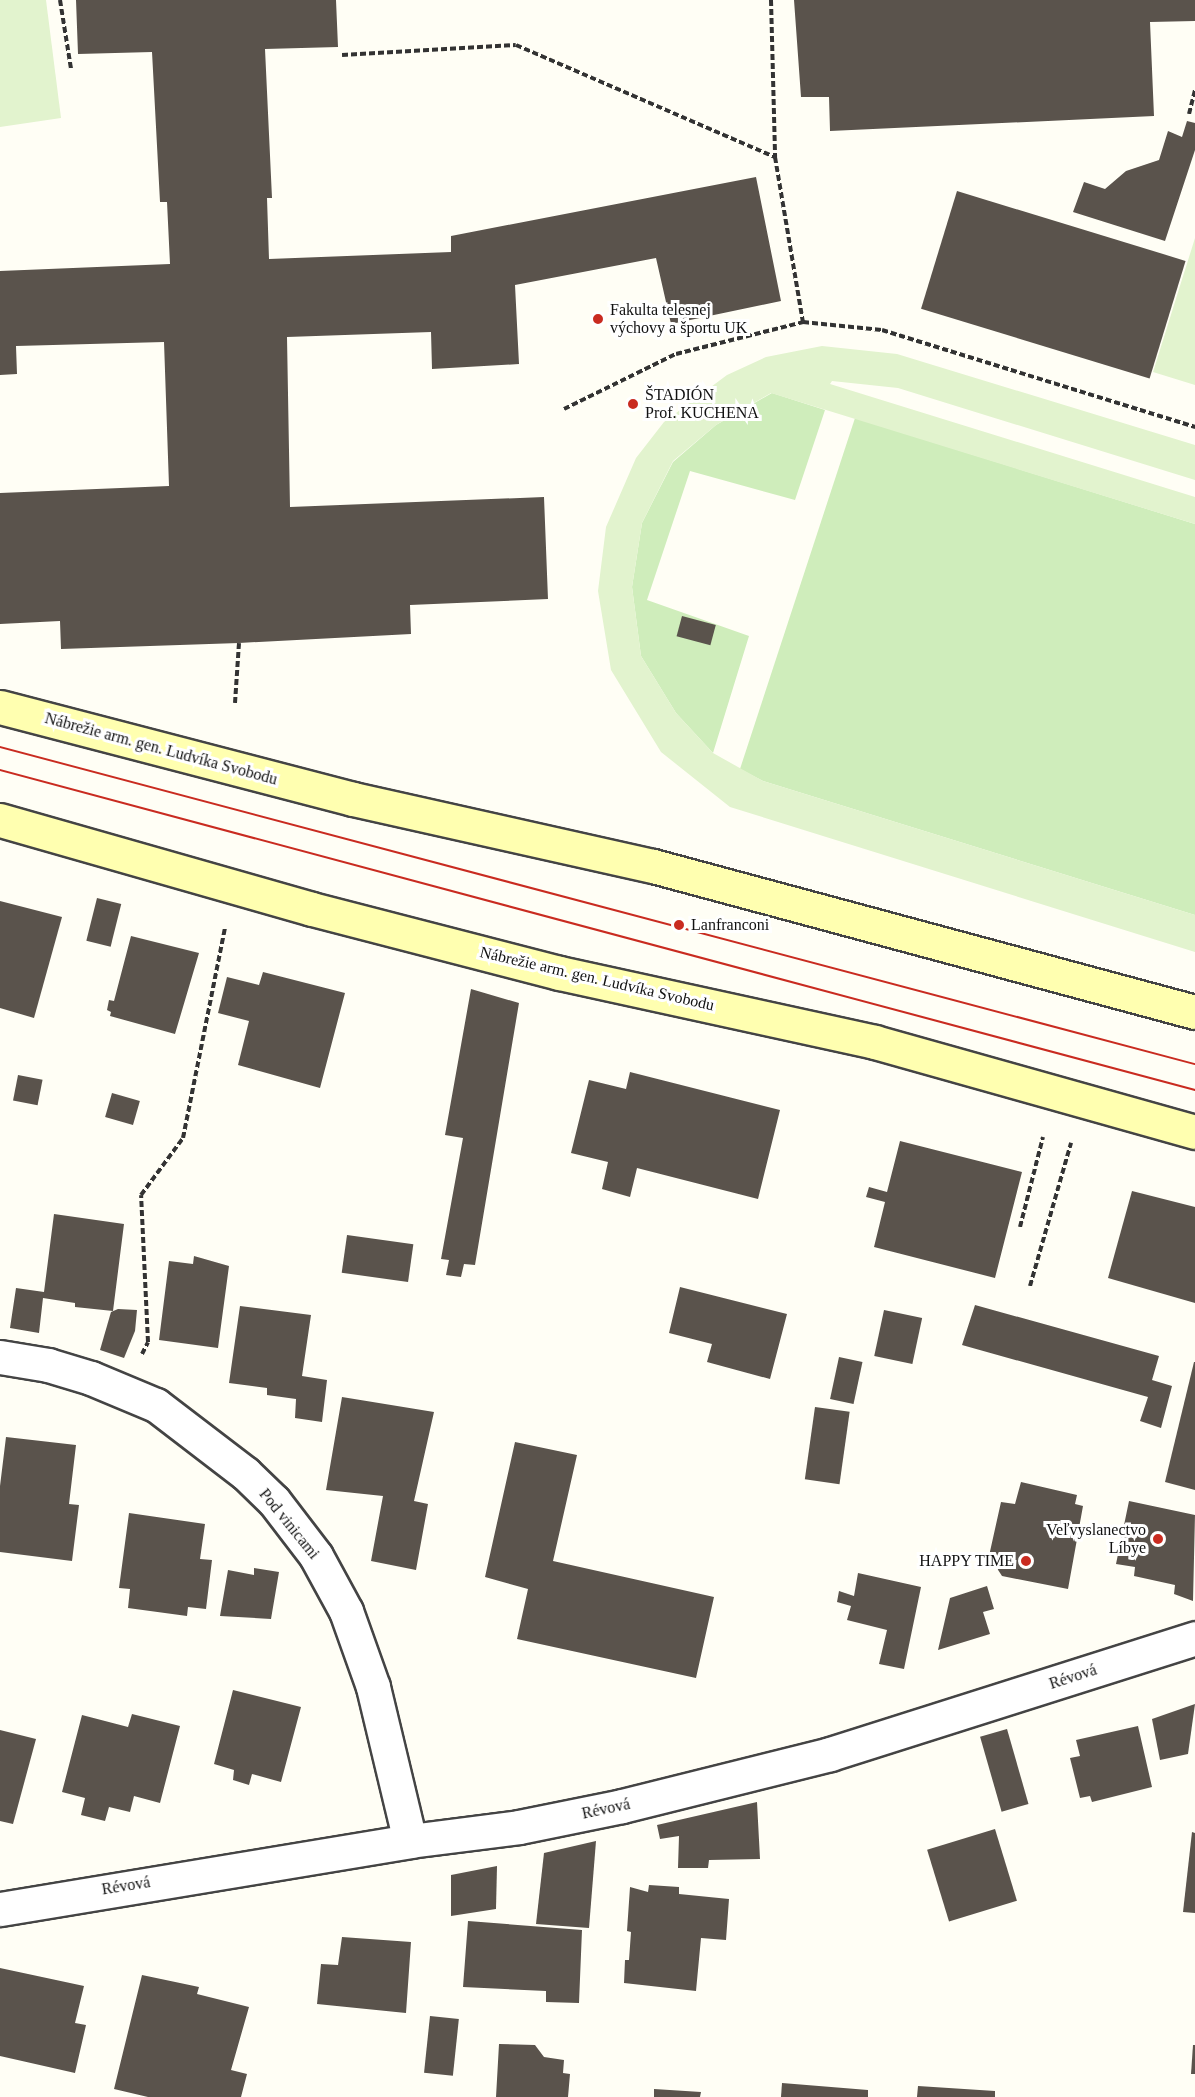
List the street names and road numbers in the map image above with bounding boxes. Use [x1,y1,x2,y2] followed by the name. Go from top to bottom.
[43,709,279,789] street label: Nábrežie arm. gen. Ludvíka Svobodu
[478,943,716,1015] street label: Nábrežie arm. gen. Ludvíka Svobodu
[255,1485,323,1563] street label: Pod vinicami
[1047,1660,1099,1694] street label: Révová
[580,1795,632,1823] street label: Révová
[100,1873,152,1899] street label: Révová

